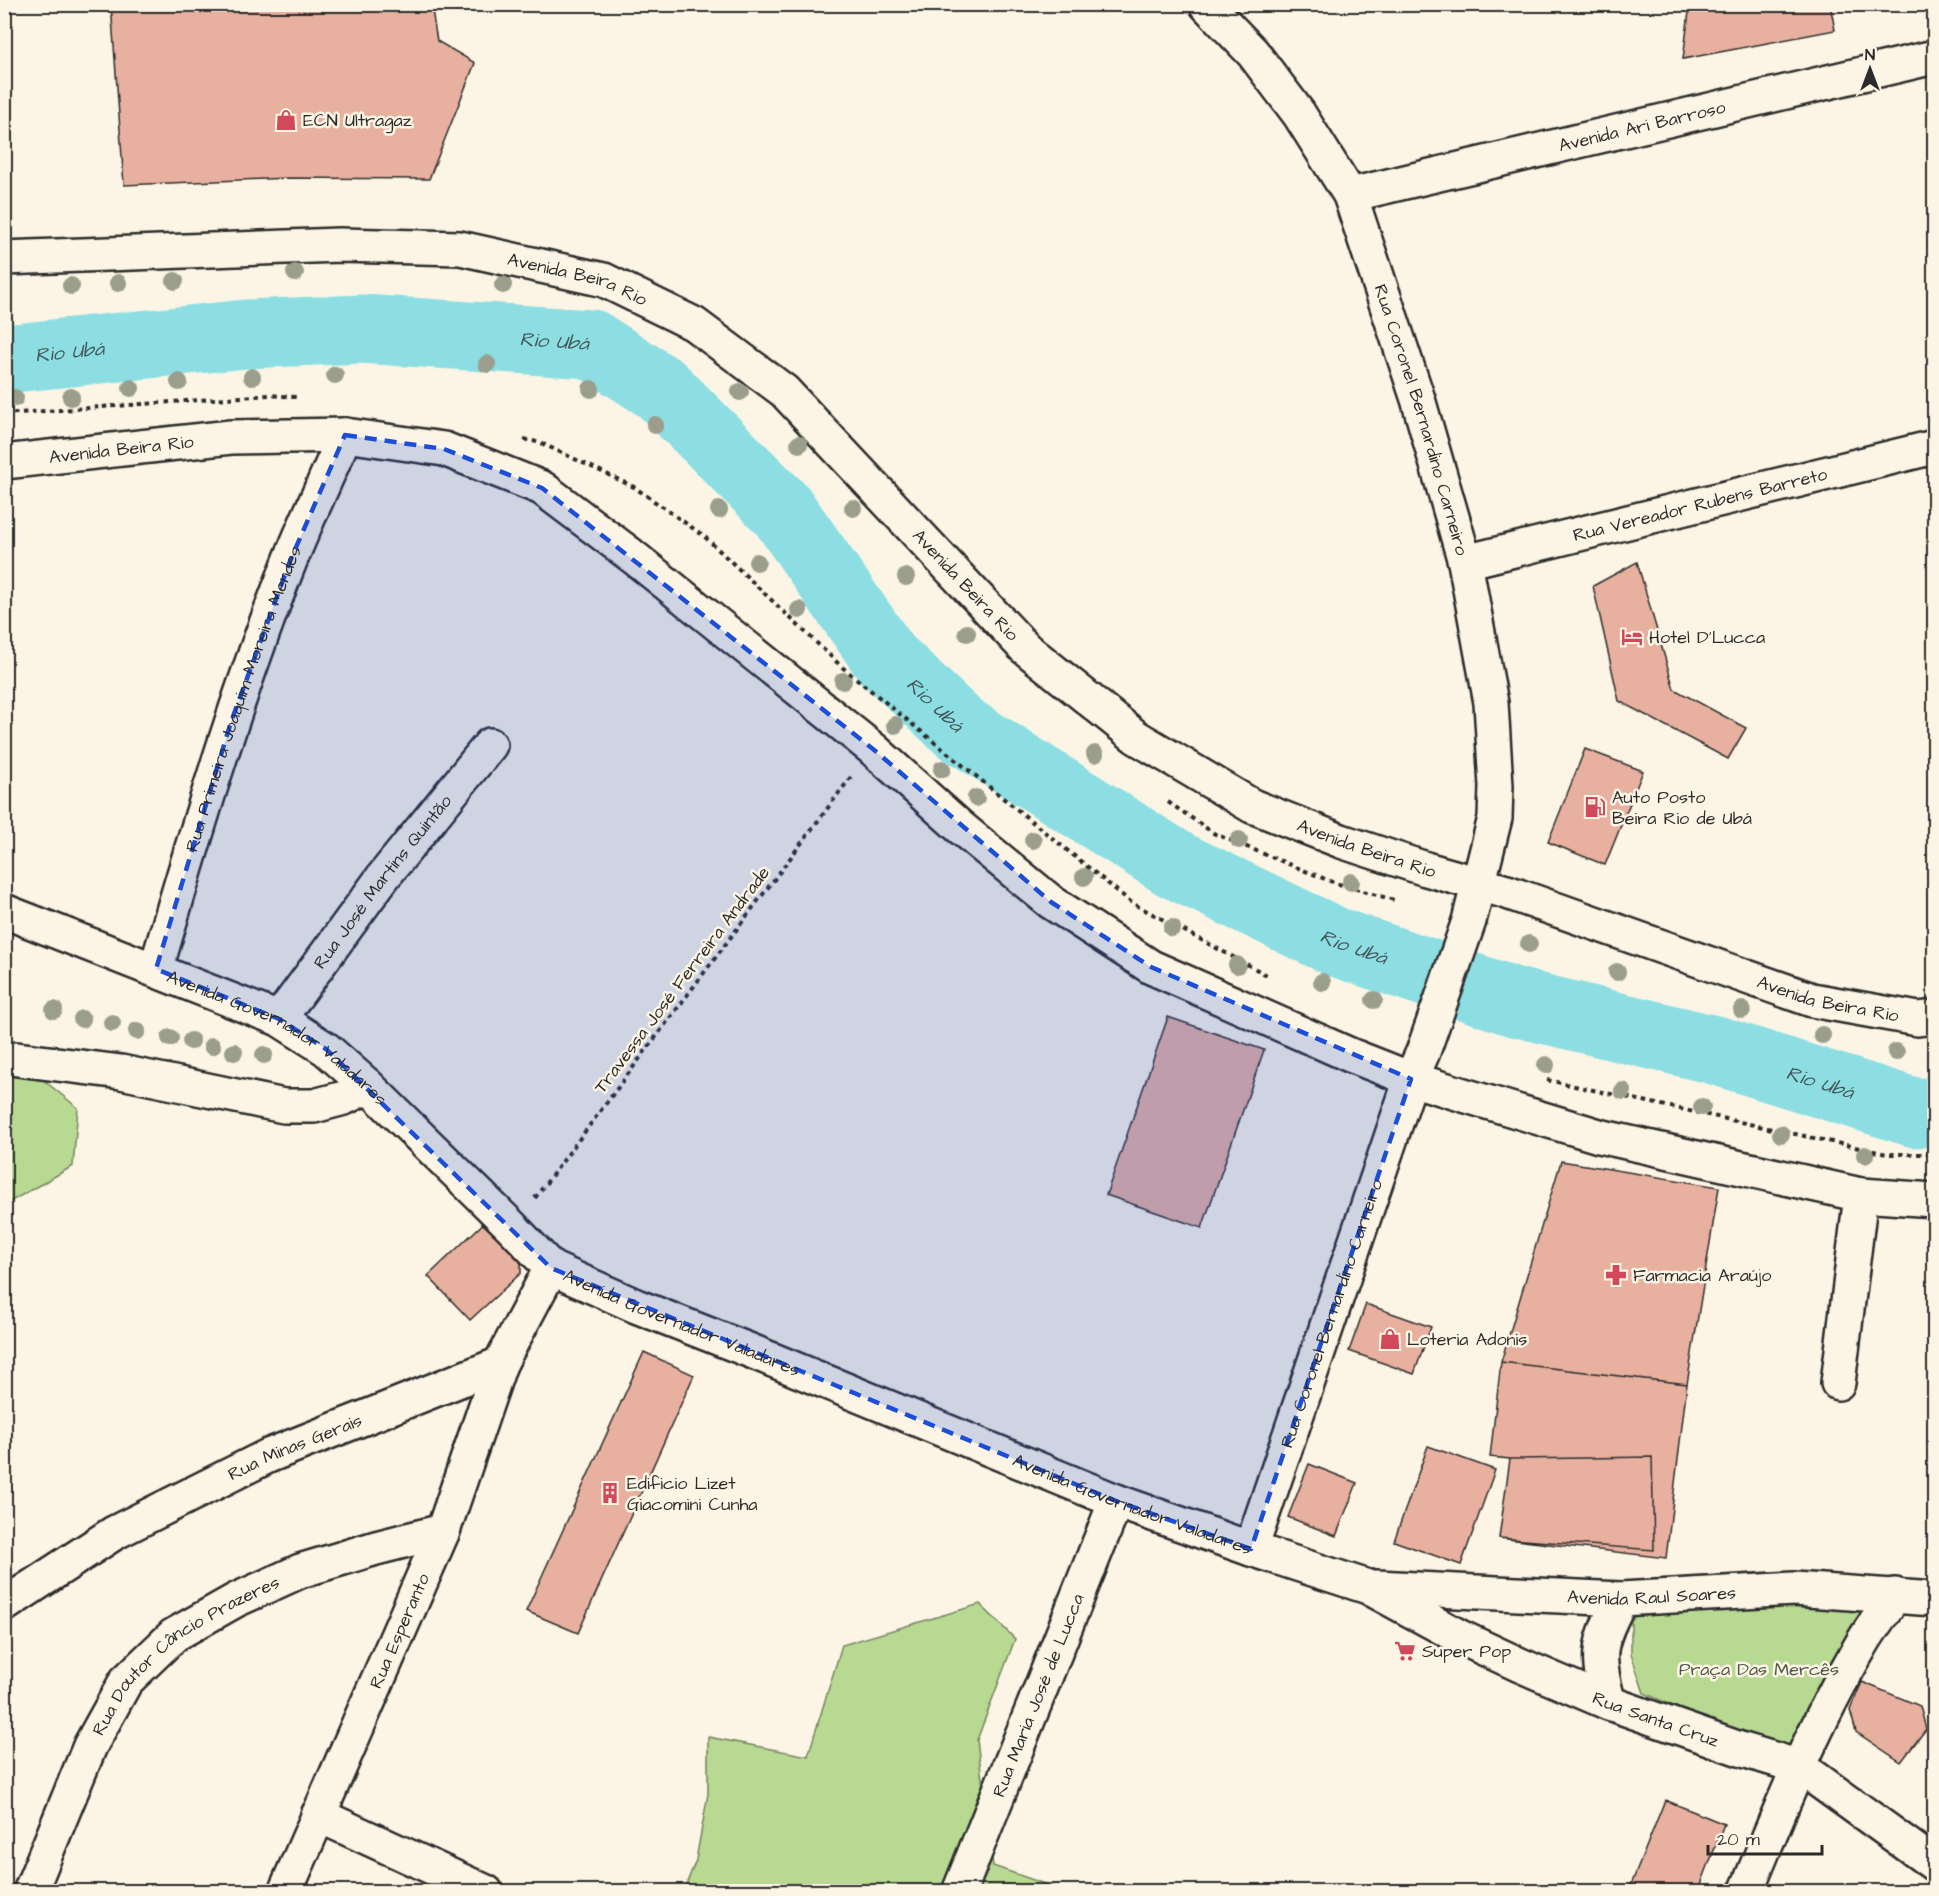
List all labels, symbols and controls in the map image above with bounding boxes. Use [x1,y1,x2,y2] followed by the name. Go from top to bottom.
[1840,39,1900,99] north arrow
[1865,44,1875,66] text: N
[1556,94,1728,158] street label: Avenida Ari Barroso
[274,108,298,132] shop icon: ECN Ultragaz
[303,108,412,134] place label: ECN Ultragaz
[505,246,652,312] street label: Avenida Beira Rio
[1368,281,1475,558] street label: Rua Coronel Bernardino Carneiro
[519,325,590,358] water label: Rio Ubá
[34,335,106,370] water label: Rio Ubá
[48,429,195,469] street label: Avenida Beira Rio
[1570,461,1830,548] street label: Rua Vereador Rubens Barreto
[907,523,1025,646] street label: Avenida Beira Rio
[179,542,307,855] street label: Rua Primeira Joaquim Moreira Mendes
[1620,625,1644,649] hotel icon: Hotel D'Lucca
[1649,625,1765,650] place label: Hotel D'Lucca
[900,671,970,740] water label: Rio Ubá
[1612,785,1752,831] place label: Auto Posto Beira Rio de Ubá
[307,789,457,974] street label: Rua José Martins Quintão
[1583,795,1607,819] fuel station icon: Auto Posto Beira Rio de Ubá
[1294,813,1439,884] street label: Avenida Beira Rio
[588,861,776,1099] street label: Travessa José Ferreira Andrade
[1315,922,1392,972] water label: Rio Ubá
[163,964,393,1111] street label: Avenida Governador Valadares
[1754,969,1901,1028] street label: Avenida Beira Rio
[1783,1059,1858,1107] water label: Rio Ubá
[1274,1176,1389,1451] street label: Rua Coronel Bernardino Carneiro
[559,1263,804,1382] street label: Avenida Governador Valadares
[1604,1263,1628,1287] pharmacy icon: Farmacia Araújo
[1633,1263,1771,1288] place label: Farmacia Araújo
[1378,1327,1402,1351] shop icon: Loteria Adonis
[1407,1327,1527,1352] place label: Loteria Adonis
[224,1407,366,1487] street label: Rua Minas Gerais
[1009,1447,1255,1561] street label: Avenida Governador Valadares
[627,1471,757,1517] place label: Edificio Lizet Giacomini Cunha
[598,1481,622,1505] building icon: Edificio Lizet Giacomini Cunha
[363,1569,435,1692] street label: Rua Esperanto
[86,1570,283,1740] street label: Rua Doutor Câncio Prazeres
[1567,1580,1737,1612] street label: Avenida Raul Soares
[986,1590,1090,1801] street label: Rua Maria José de Lucca
[1393,1639,1417,1663] supermarket icon: Super Pop
[1422,1639,1511,1664] place label: Super Pop
[1679,1657,1839,1682] park label: Praça Das Mercês
[1589,1685,1722,1753] street label: Rua Santa Cruz
[1708,1818,1822,1856] scale bar
[1717,1827,1760,1852] text: 20 m

